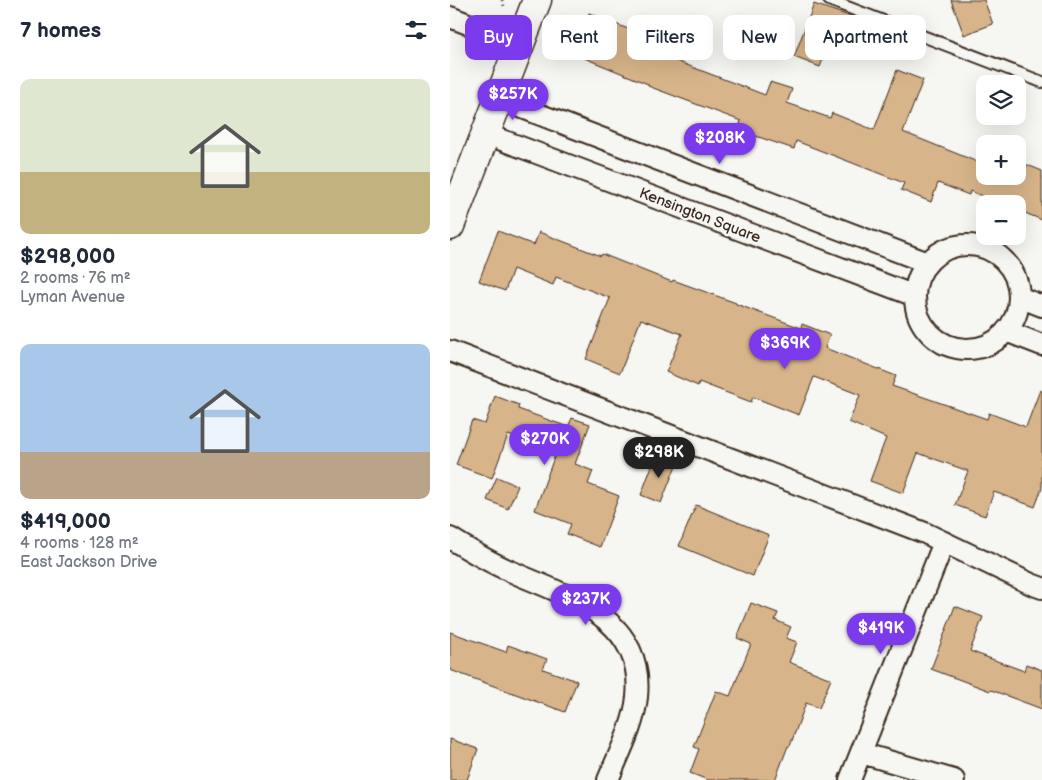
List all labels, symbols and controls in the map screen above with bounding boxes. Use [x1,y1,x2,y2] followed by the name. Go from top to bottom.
[465,15,532,60] chip: Buy
[542,15,617,60] chip: Rent
[627,15,713,60] chip: Filters
[723,15,795,60] chip: New
[805,15,926,60] chip: Apartment
[402,16,430,44] icon: filters
[20,18,101,43] text: 7 homes
[976,75,1026,245] map controls
[976,75,1026,125] button: layers
[478,78,548,121] pin: $257K
[488,85,538,104] text: $257K
[180,111,270,201] icon: home
[685,122,755,165] pin: $208K
[695,129,745,148] text: $208K
[976,135,1026,185] button: +
[636,184,763,247] street label: Kensington Square
[976,195,1026,245] button: −
[20,244,115,269] text: $298,000
[20,269,131,288] text: 2 rooms · 76 m²
[20,288,125,307] text: Lyman Avenue
[750,328,820,370] pin: $369K
[760,334,810,353] text: $369K
[180,376,270,466] icon: home
[510,424,580,466] pin: $270K
[520,430,570,449] text: $270K
[624,436,694,479] pin: $298K
[634,443,684,462] text: $298K
[20,509,111,534] text: $419,000
[20,534,139,553] text: 4 rooms · 128 m²
[20,553,157,572] text: East Jackson Drive
[551,584,621,626] pin: $237K
[562,590,610,609] text: $237K
[846,612,916,655] pin: $419K
[858,619,904,638] text: $419K

